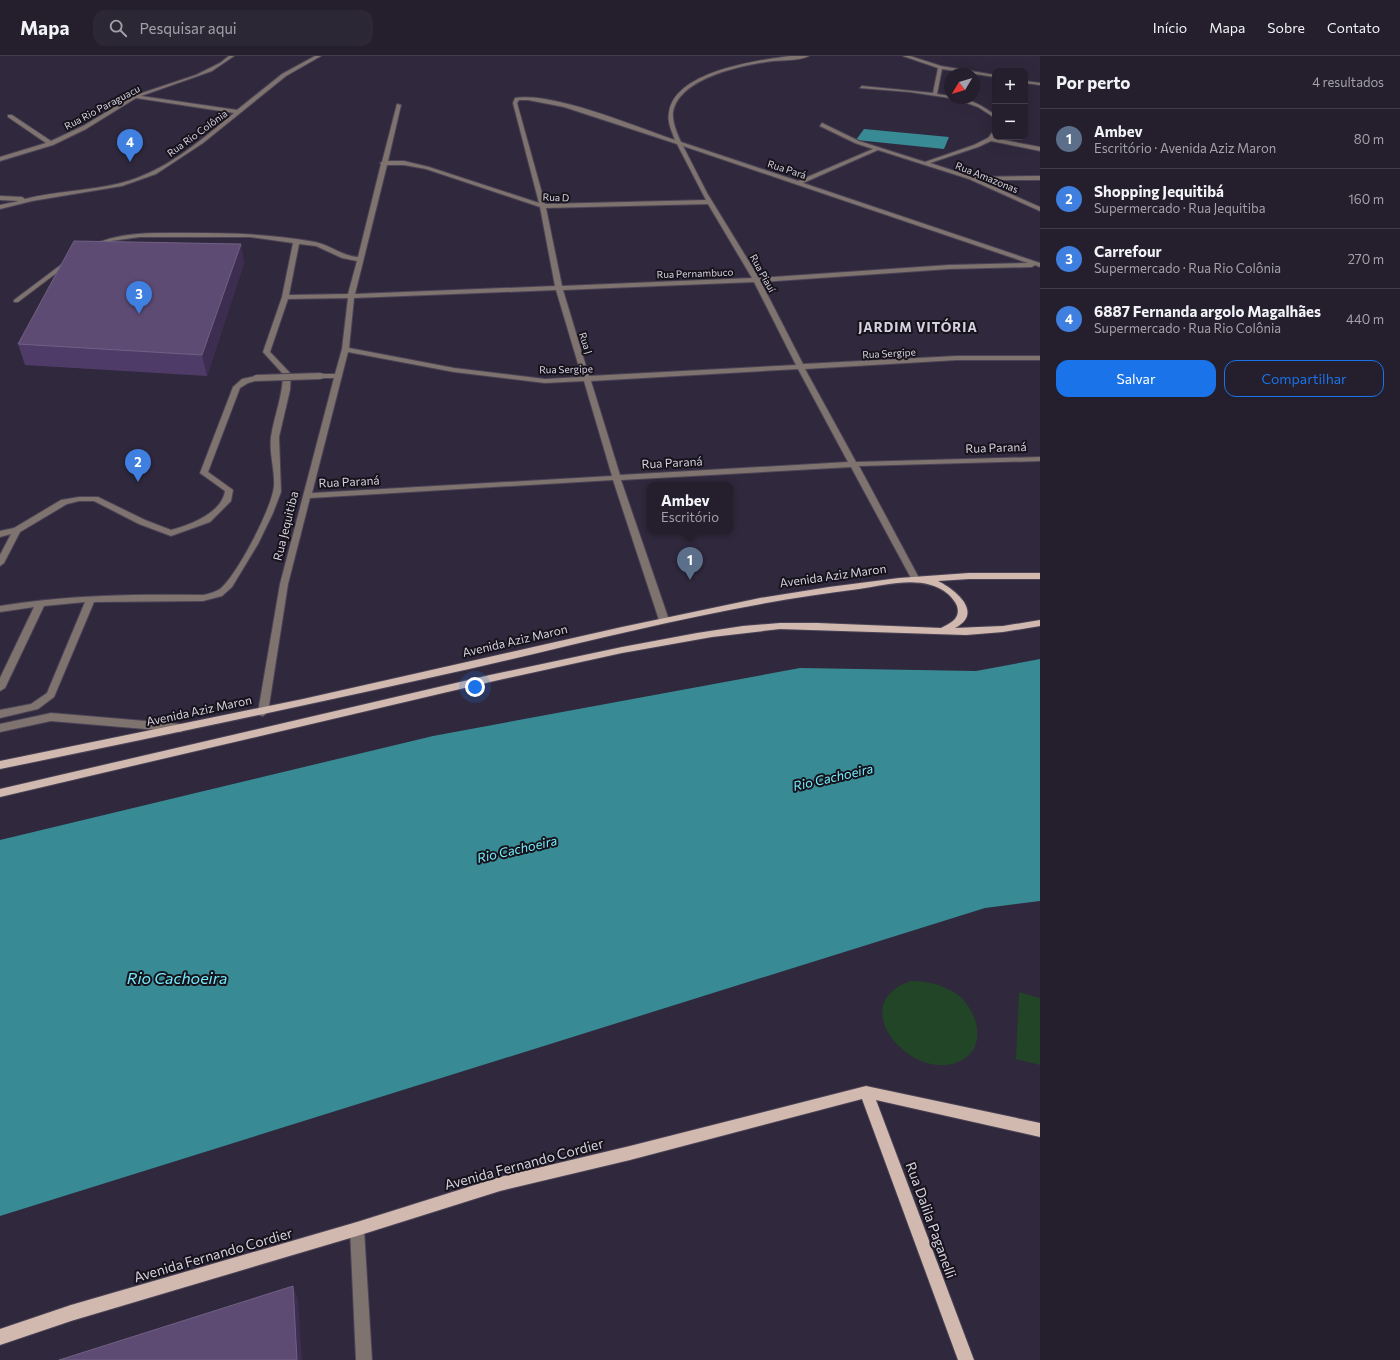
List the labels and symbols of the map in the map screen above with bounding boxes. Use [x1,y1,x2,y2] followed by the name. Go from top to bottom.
[944,68,980,104] north arrow
[62,82,142,132] street label: Rua Rio Paraguacu
[165,107,229,159] street label: Rua Rio Colônia
[117,129,143,162] pin: 4
[766,157,808,181] street label: Rua Pará
[954,159,1021,195] street label: Rua Amazonas
[542,191,570,203] street label: Rua D
[748,252,779,294] street label: Rua Piauí
[656,266,734,280] street label: Rua Pernambuco
[126,281,152,314] pin: 3
[858,318,978,335] district label: JARDIM VITÓRIA
[577,331,595,355] street label: Rua J
[862,346,916,360] street label: Rua Sergipe
[539,363,593,375] street label: Rua Sergipe
[965,439,1027,455] street label: Rua Paraná
[125,449,151,482] pin: 2
[641,453,703,471] street label: Rua Paraná
[318,472,380,490] street label: Rua Paraná
[270,489,301,562] street label: Rua Jequitiba
[677,547,703,580] pin: 1
[779,561,887,589] street label: Avenida Aziz Maron
[461,621,569,659] street label: Avenida Aziz Maron
[465,677,485,697] your location
[145,692,253,728] street label: Avenida Aziz Maron
[791,760,875,794] water label: Rio Cachoeira
[475,832,559,866] water label: Rio Cachoeira
[127,968,227,987] water label: Rio Cachoeira
[442,1134,606,1193] street label: Avenida Fernando Cordier
[903,1159,960,1280] street label: Rua Dalila Paganelli
[132,1224,295,1285] street label: Avenida Fernando Cordier

